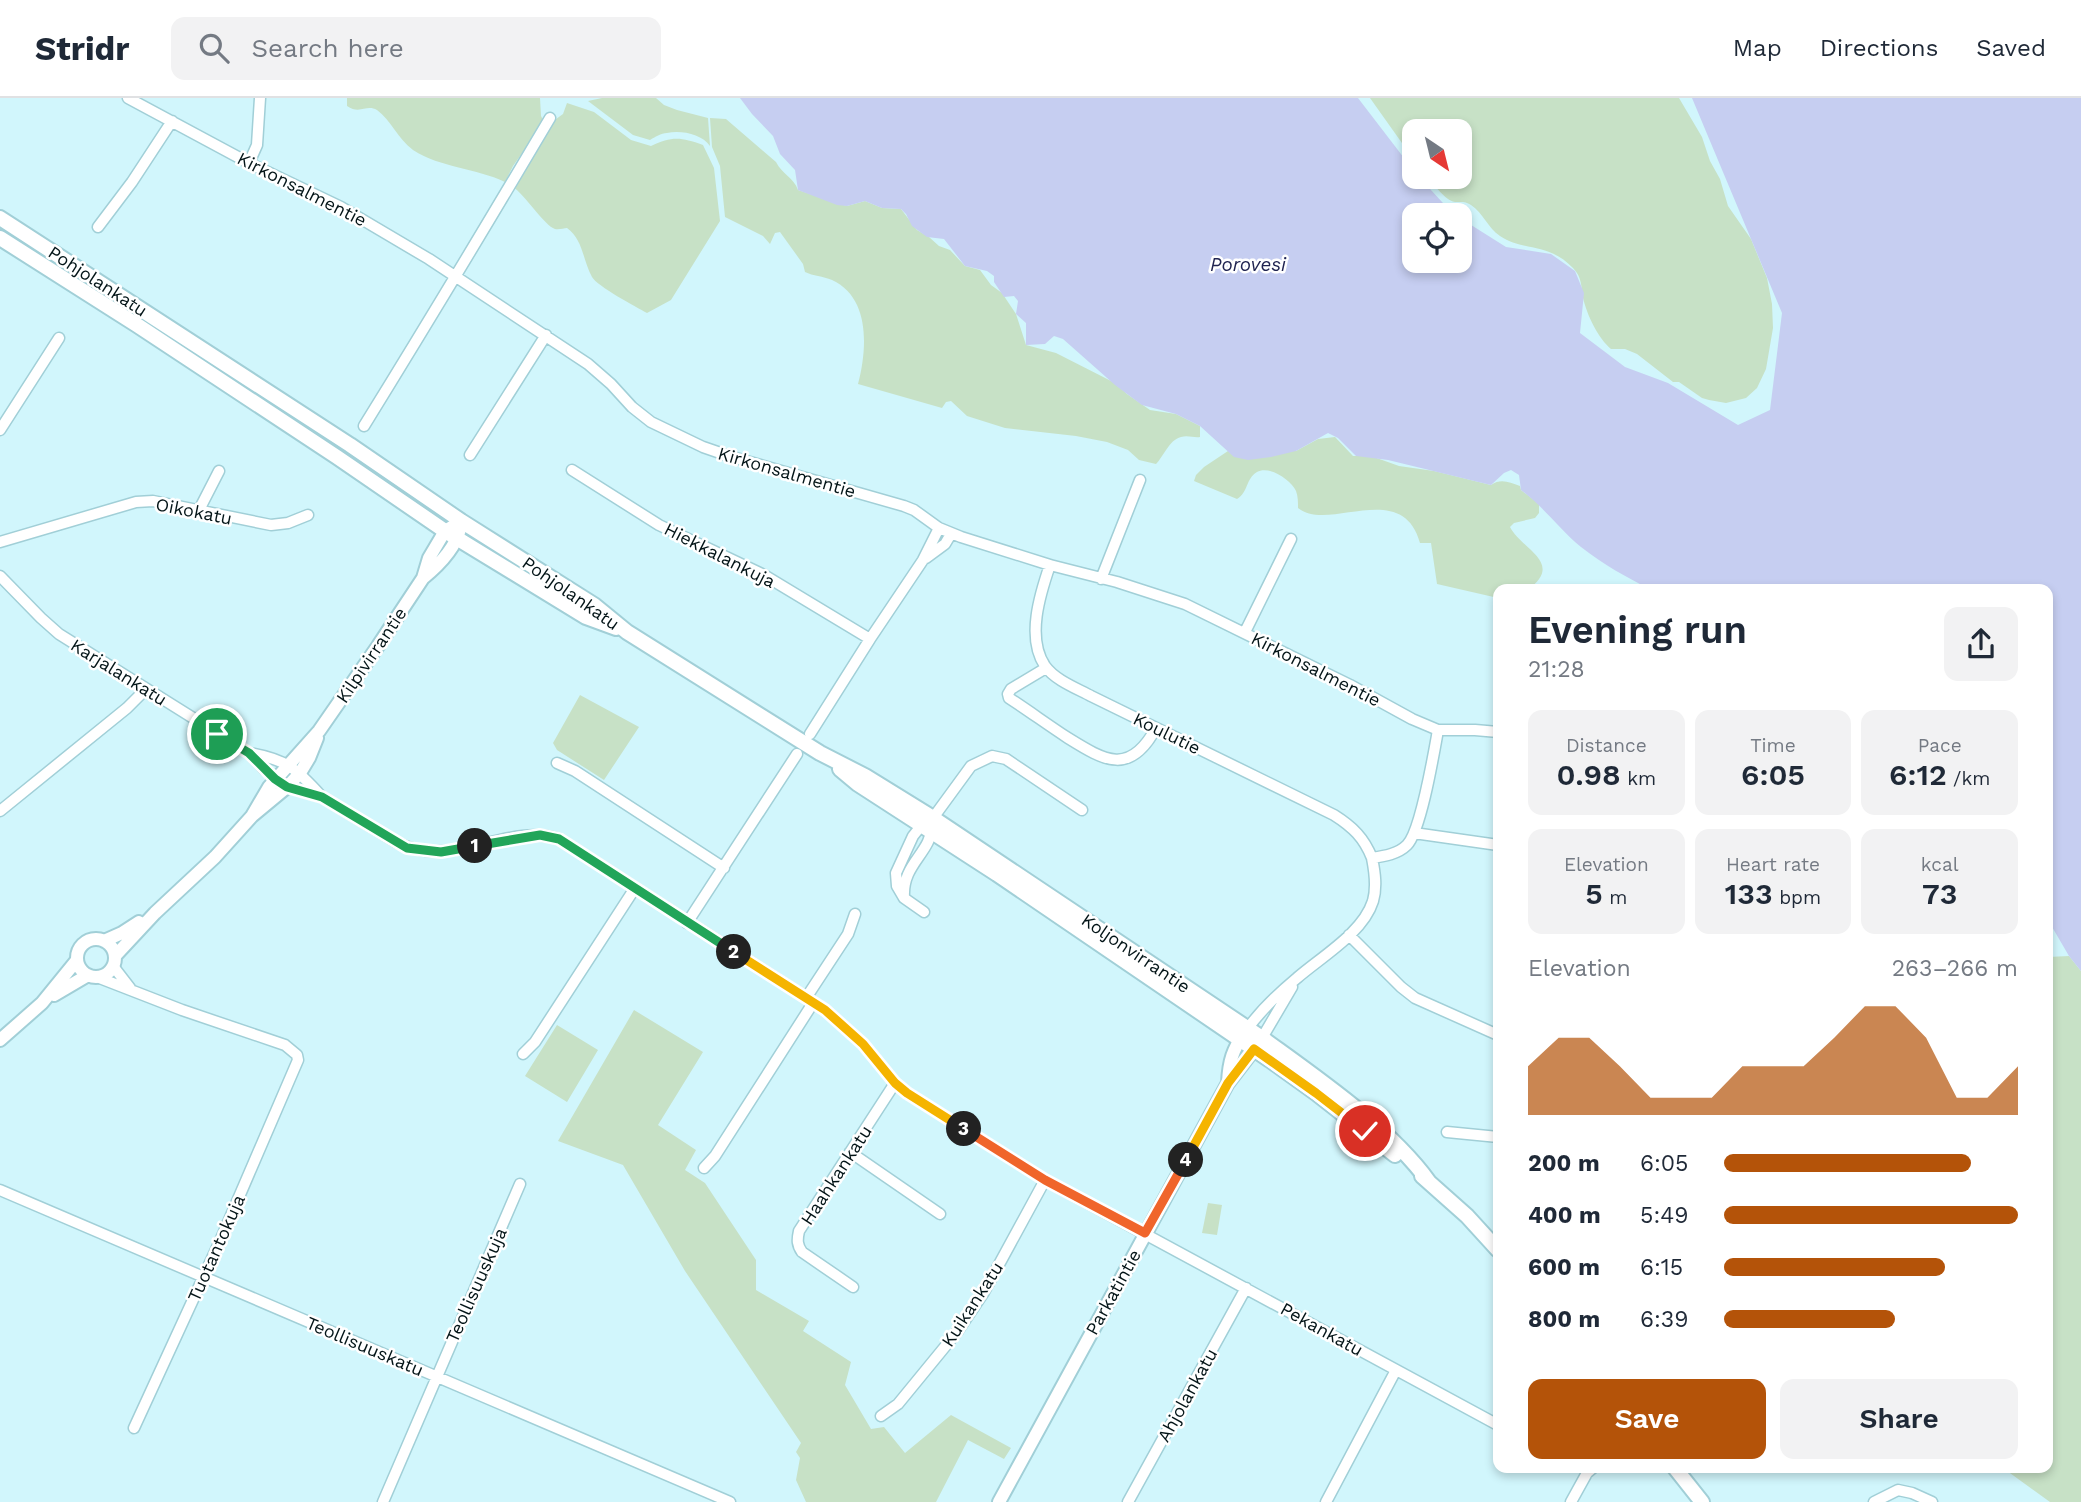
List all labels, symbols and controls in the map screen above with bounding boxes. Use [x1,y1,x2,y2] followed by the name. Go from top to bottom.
[171,17,661,80] search box
[35,29,129,68] text: Stridr
[195,29,233,67] icon: search
[251,33,404,63] text: Search here
[1733,34,1782,62] text: Map
[1820,34,1938,62] text: Directions
[1976,34,2046,62] text: Saved
[1402,119,1472,189] north arrow
[1402,119,1472,273] map controls
[234,147,370,231] street label: Kirkonsalmentie
[1402,203,1472,273] button: locate
[45,241,151,321] street label: Pohjolankatu
[1210,253,1287,276] water label: Porovesi
[716,442,858,502] street label: Kirkonsalmentie
[154,493,234,529] street label: Oikokatu
[661,518,779,592] street label: Hiekkalankuja
[518,552,624,634] street label: Pohjolankatu
[331,603,411,707] street label: Kilpivirrantie
[1944,607,2018,681] button: share
[1528,608,1747,652] text: Evening run
[1248,627,1384,711] street label: Kirkonsalmentie
[67,634,171,710] street label: Karjalankatu
[1528,656,1585,683] text: 21:28
[187,704,247,764] pin
[1130,708,1204,758] street label: Koulutie
[198,715,236,753] icon: arrive
[1566,734,1647,757] text: Distance
[1750,734,1796,757] text: Time
[1918,734,1962,757] text: Pace
[1557,757,1621,792] text: 0.98
[1741,757,1805,792] text: 6:05
[1889,757,1947,792] text: 6:12
[1621,767,1656,790] text: km
[1947,767,1990,790] text: /km
[458,828,492,864] pin: 1
[470,834,479,857] text: 1
[1564,853,1649,876] text: Elevation
[1726,853,1820,876] text: Heart rate
[1921,853,1958,876] text: kcal
[1585,876,1603,911] text: 5
[1725,876,1773,911] text: 133
[1922,876,1957,911] text: 73
[1603,886,1627,909] text: m
[1773,886,1821,909] text: bpm
[1078,909,1194,997] street label: Koljonvirrantie
[716,934,752,970] pin: 2
[728,940,739,963] text: 2
[1528,955,1631,982] text: Elevation
[1892,955,2018,982] text: 263–266 m
[1335,1101,1395,1161] pin
[946,1112,982,1146] pin: 3
[1346,1112,1384,1150] icon: check
[958,1117,969,1140] text: 3
[796,1121,876,1229] street label: Haahkankatu
[1168,1142,1204,1178] pin: 4
[1179,1148,1192,1171] text: 4
[1528,1150,1600,1177] text: 200 m
[1640,1150,1688,1177] text: 6:05
[183,1191,249,1305] street label: Tuotantokuja
[1528,1202,1601,1229] text: 400 m
[1640,1202,1688,1229] text: 5:49
[441,1224,511,1346] street label: Teollisuuskuja
[1081,1246,1145,1338] street label: Parkatintie
[1528,1254,1600,1281] text: 600 m
[1640,1254,1683,1281] text: 6:15
[937,1258,1007,1350] street label: Kuikankatu
[1277,1298,1367,1360] street label: Pekankatu
[1528,1306,1600,1333] text: 800 m
[1640,1306,1688,1333] text: 6:39
[303,1312,427,1380] street label: Teollisuuskatu
[1153,1344,1221,1446] street label: Ahjolankatu
[1528,1379,1766,1459] button: Save
[1780,1379,2018,1459] button: Share

